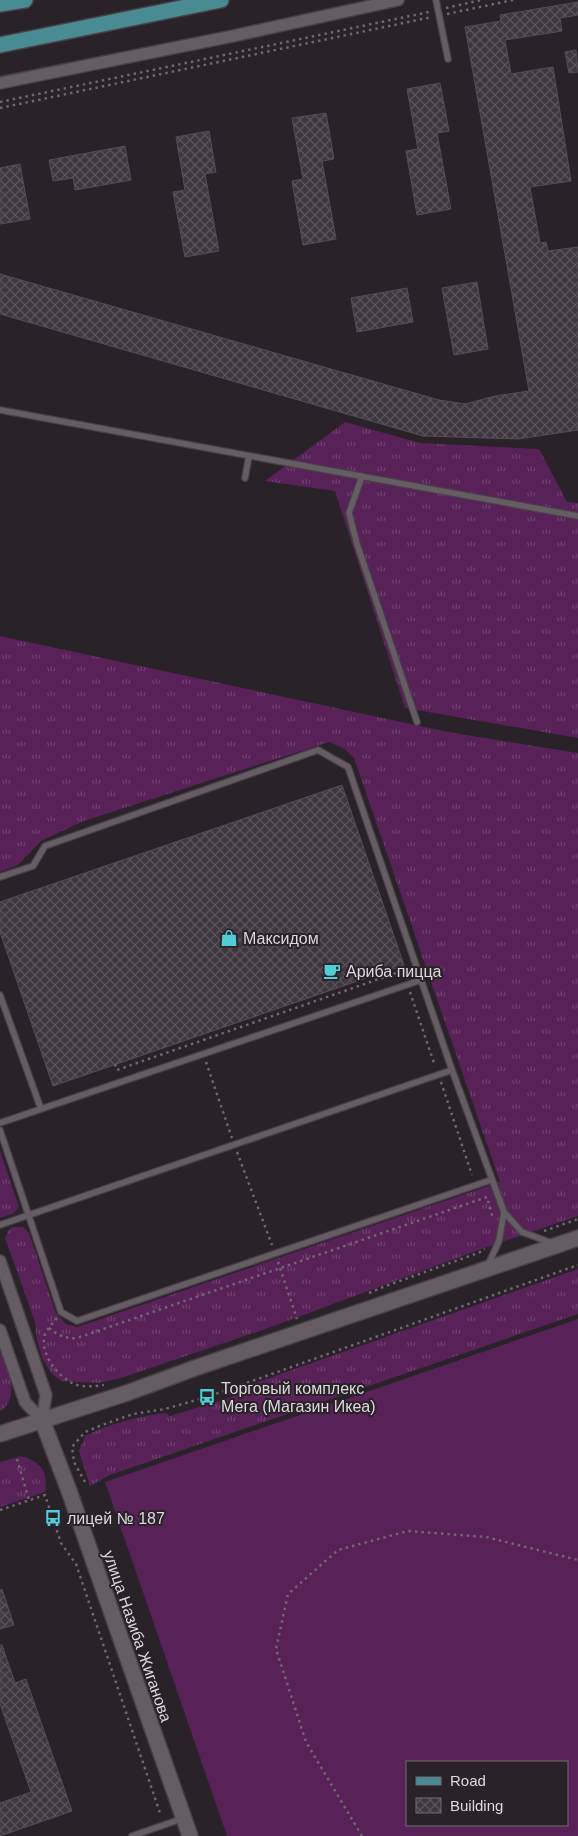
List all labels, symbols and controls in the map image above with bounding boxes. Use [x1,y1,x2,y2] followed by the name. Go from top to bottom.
[219,928,239,948] shop icon: Максидом
[243,930,319,947] place label: Максидом
[322,961,342,981] cafe icon: Ариба пицца
[346,963,442,980] place label: Ариба пицца
[221,1380,376,1415] place label: Торговый комплекс Мега (Магазин Икеа)
[197,1387,217,1407] bus stop icon: Торговый комплекс Мега (Магазин Икеа)
[43,1508,63,1528] bus stop icon: лицей № 187
[67,1510,165,1527] place label: лицей № 187
[100,1548,175,1724] street label: улица Назиба Жиганова
[406,1761,568,1826] legend
[450,1772,486,1789] text: Road
[450,1797,503,1814] text: Building

